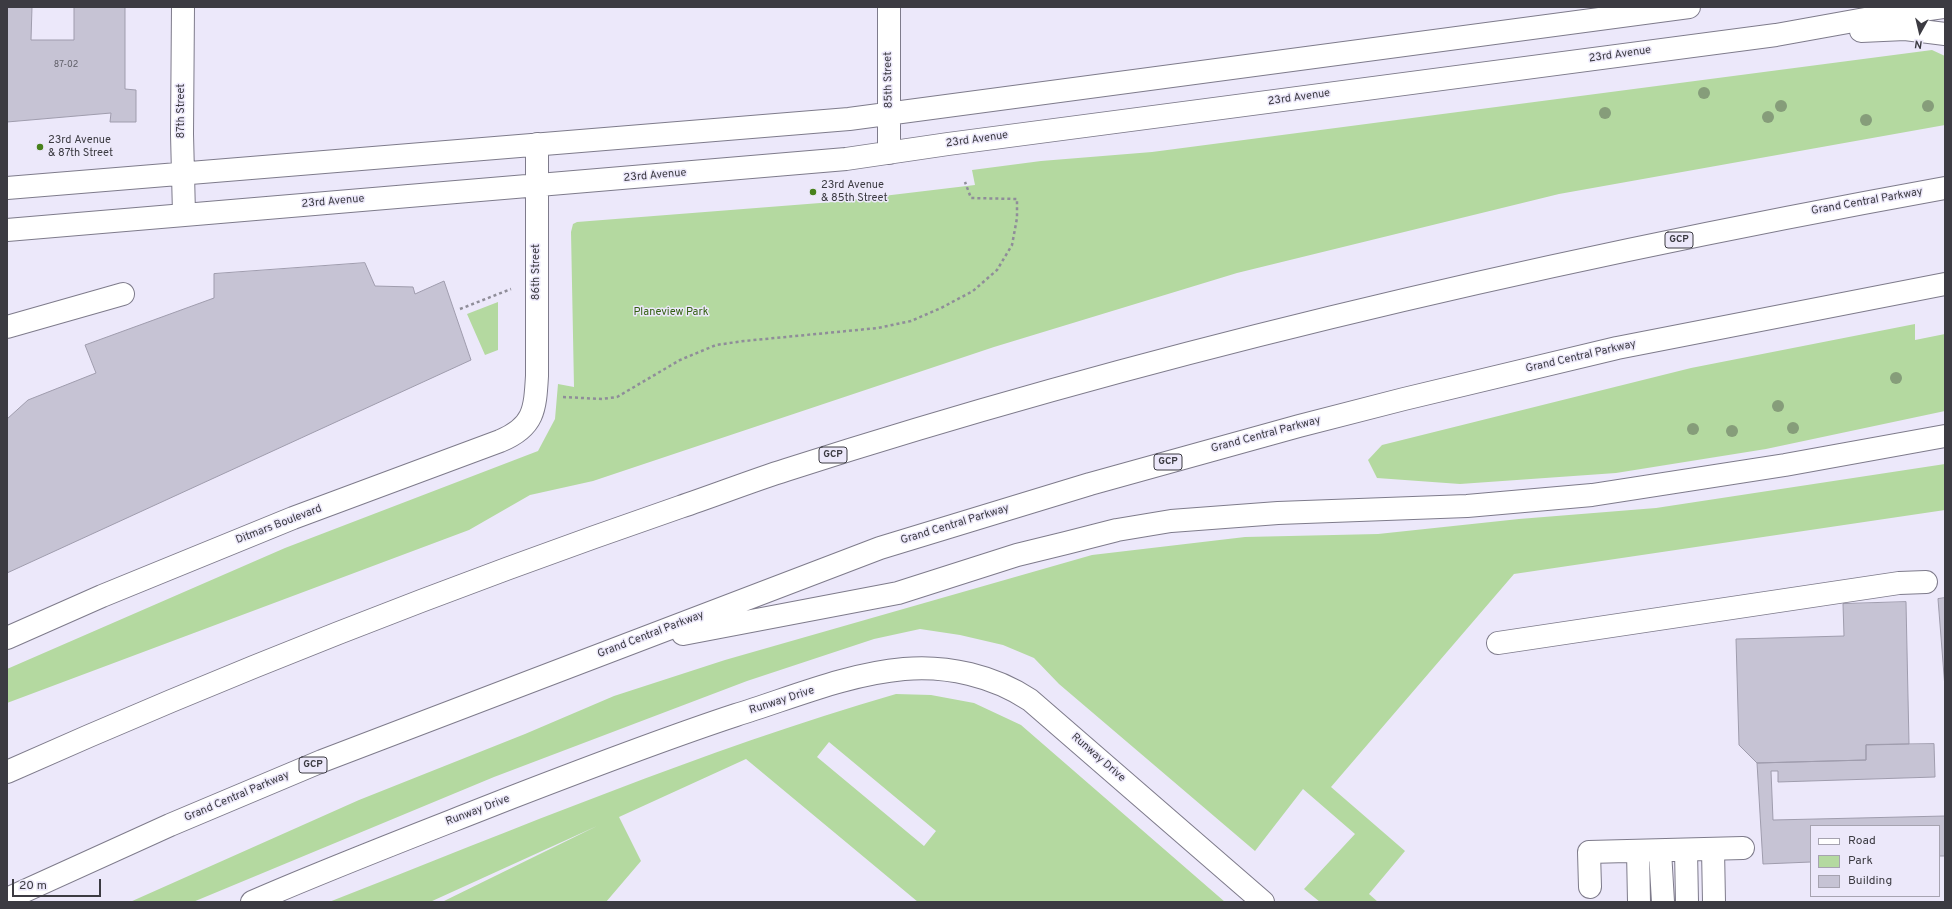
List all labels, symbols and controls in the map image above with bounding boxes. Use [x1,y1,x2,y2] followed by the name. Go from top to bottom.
[1900,12,1940,52] north arrow
[1913,36,1923,51] text: N
[1588,44,1652,66] street label: 23rd Avenue
[882,52,896,108] street label: 85th Street
[54,60,78,70] house number: 87-02
[175,83,189,139] street label: 87th Street
[1267,87,1331,109] street label: 23rd Avenue
[945,129,1009,151] street label: 23rd Avenue
[48,134,113,160] place label: 23rd Avenue & 87th Street
[35,142,45,152] marker: 23rd Avenue & 87th Street
[623,167,687,185] street label: 23rd Avenue
[821,179,888,205] place label: 23rd Avenue & 85th Street
[1810,186,1924,218] street label: Grand Central Parkway
[808,187,818,197] marker: 23rd Avenue & 85th Street
[301,193,365,211] street label: 23rd Avenue
[1665,232,1693,248] road number: GCP
[530,244,544,300] street label: 86th Street
[633,306,709,320] park label: Planeview Park
[1525,338,1637,376] street label: Grand Central Parkway
[1210,414,1322,456] street label: Grand Central Parkway
[819,447,847,463] road number: GCP
[1154,454,1182,470] road number: GCP
[899,502,1011,548] street label: Grand Central Parkway
[234,503,324,547] street label: Ditmars Boulevard
[596,609,706,661] street label: Grand Central Parkway
[748,684,816,718] street label: Runway Drive
[1068,731,1128,785] street label: Runway Drive
[299,757,327,773] road number: GCP
[182,769,292,825] street label: Grand Central Parkway
[444,793,512,829] street label: Runway Drive
[1810,825,1940,897] legend
[1848,833,1876,849] text: Road
[1848,853,1873,869] text: Park
[14,871,103,897] scale bar
[1848,873,1892,889] text: Building
[19,878,47,894] text: 20 m

